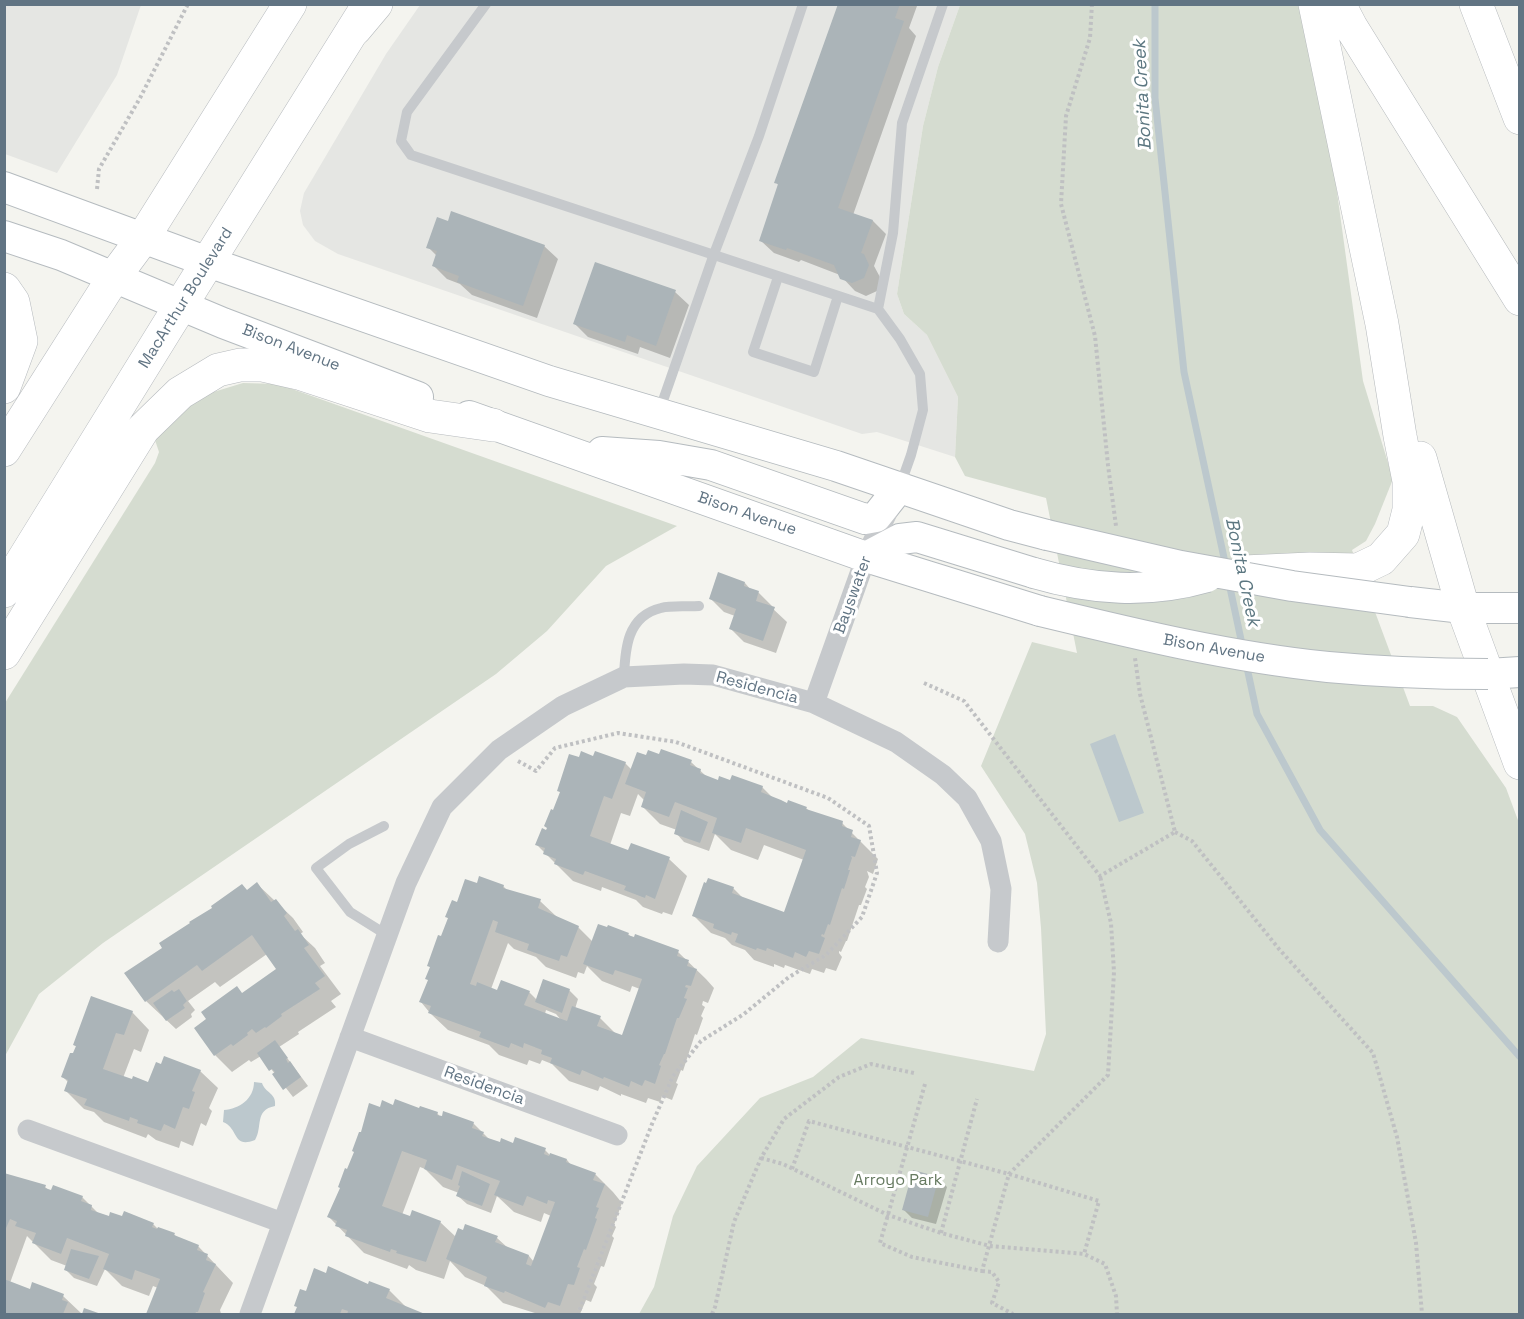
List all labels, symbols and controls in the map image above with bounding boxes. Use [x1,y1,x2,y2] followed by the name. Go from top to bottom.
[1129,39,1157,151] water label: Bonita Creek
[135,224,237,372] street label: MacArthur Boulevard
[239,321,343,375] street label: Bison Avenue
[695,488,799,540] street label: Bison Avenue
[1220,516,1264,628] water label: Bonita Creek
[830,553,876,637] street label: Bayswater
[1161,631,1267,667] street label: Bison Avenue
[714,668,800,708] street label: Residencia
[441,1063,527,1109] street label: Residencia
[854,1171,942,1191] park label: Arroyo Park

